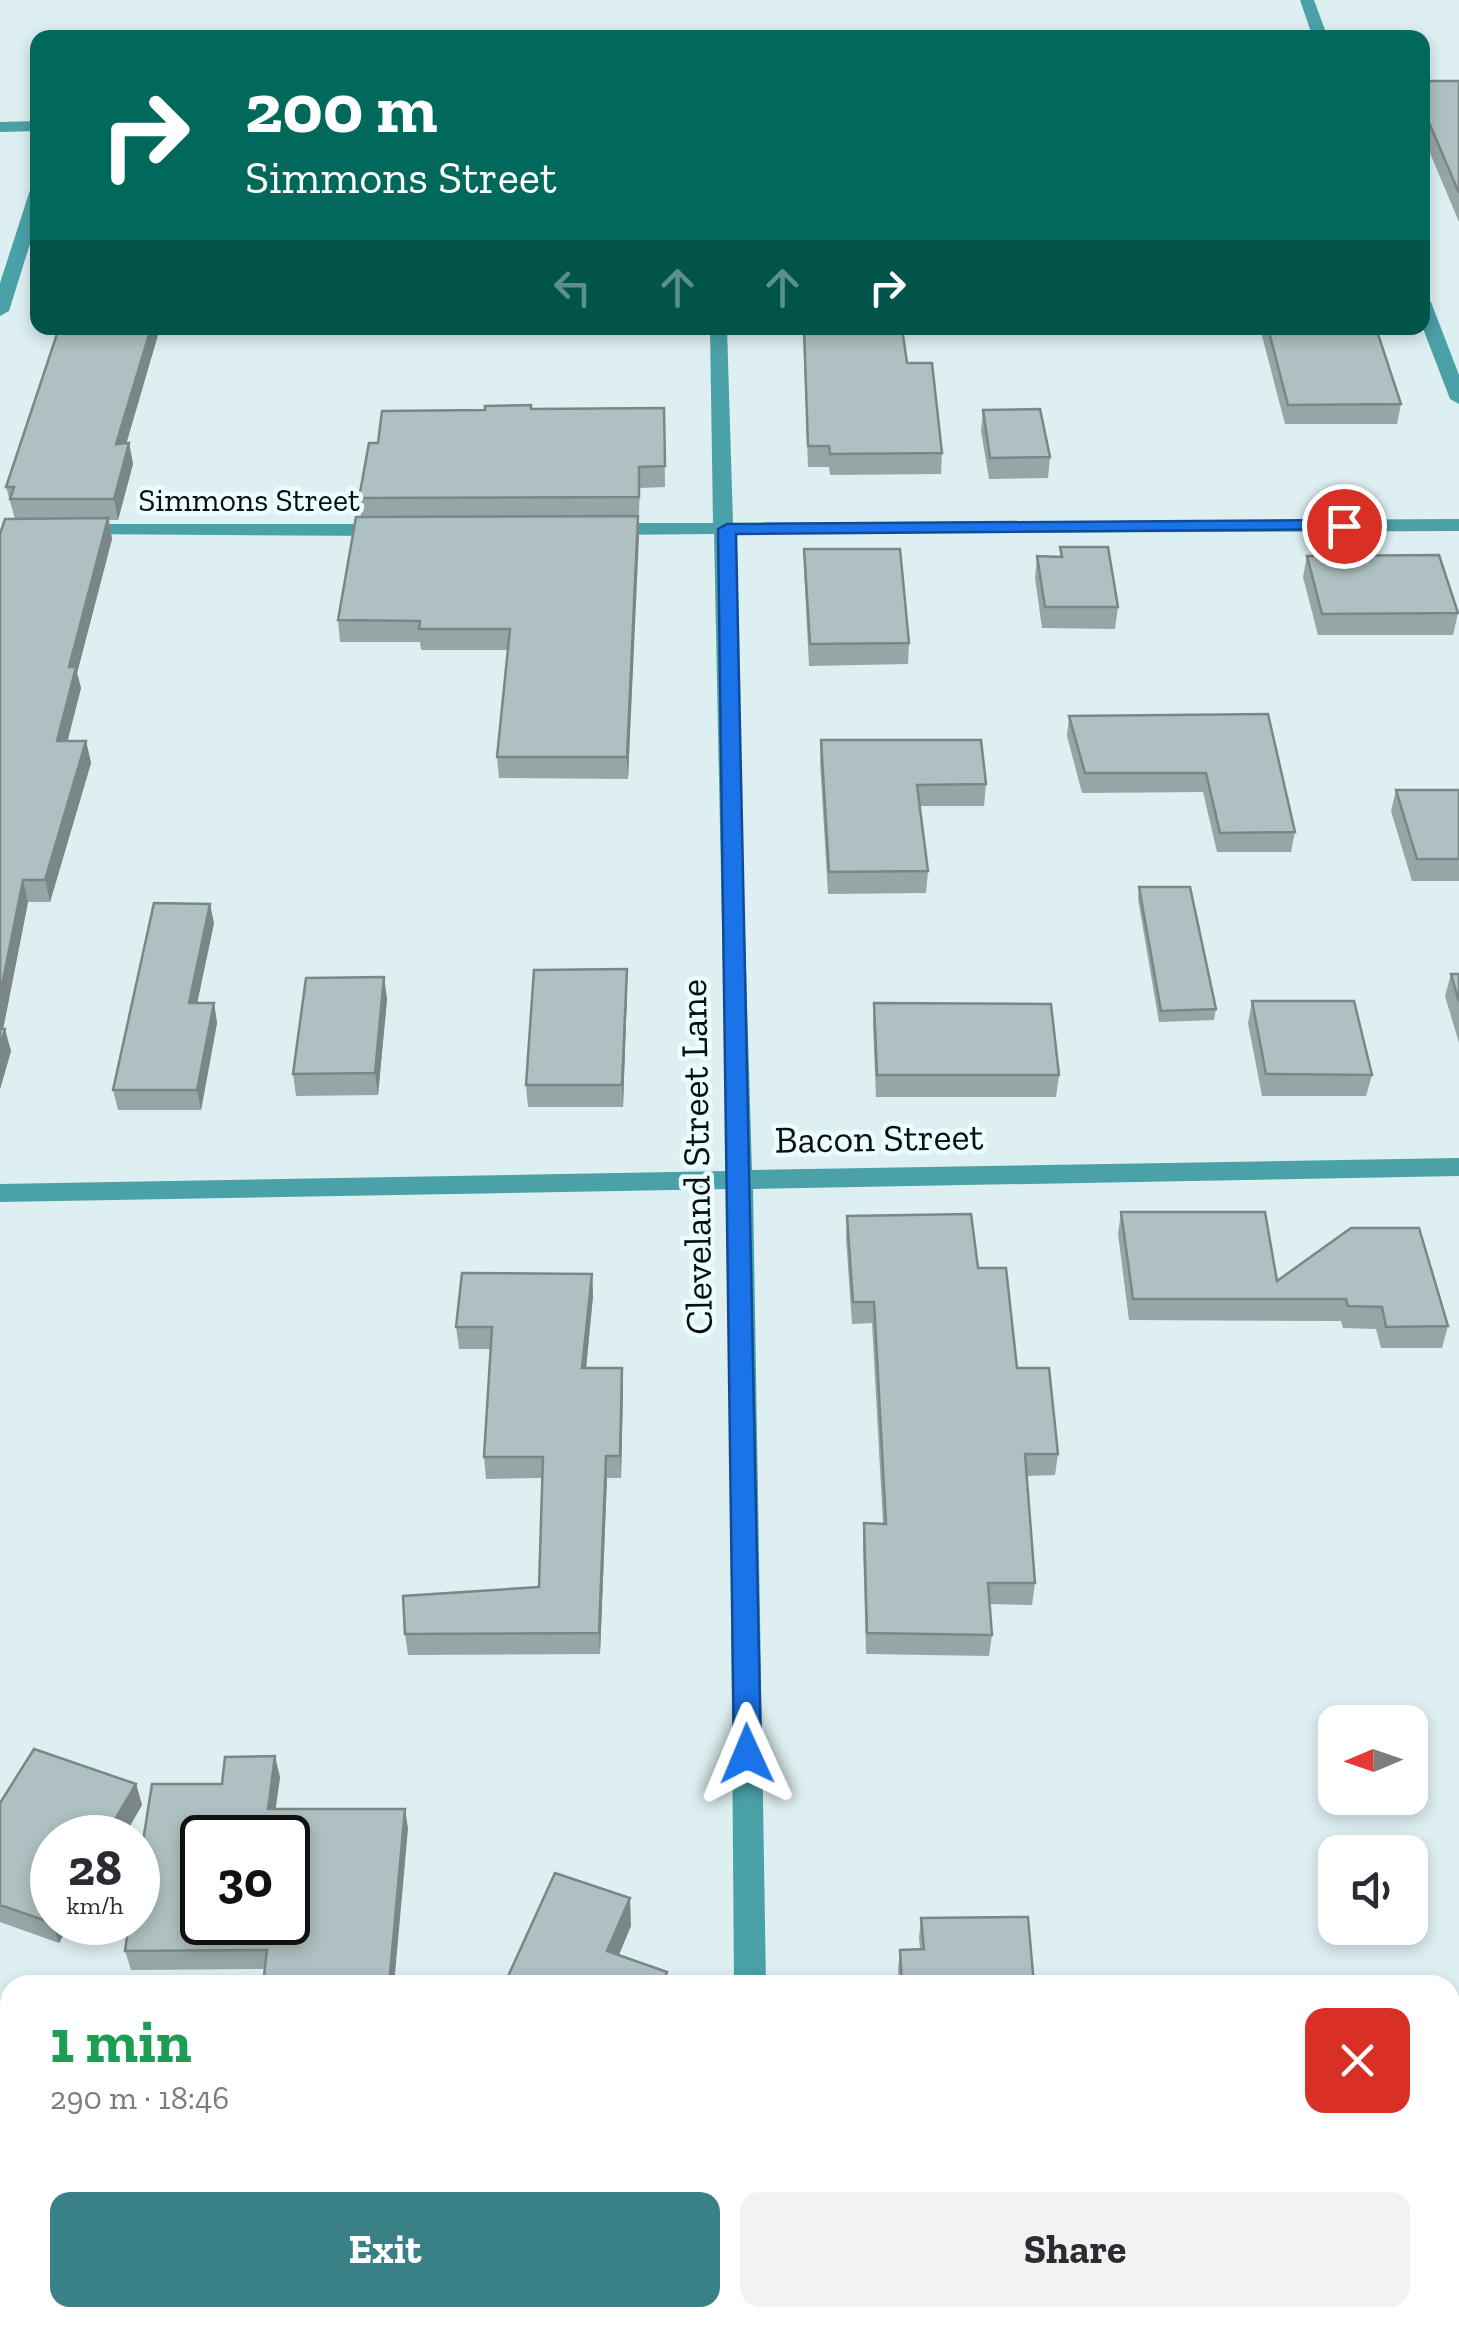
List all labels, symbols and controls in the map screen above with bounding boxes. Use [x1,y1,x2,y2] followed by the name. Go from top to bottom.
[245,66,438,150] text: 200 m
[80,70,210,200] icon: right
[245,151,557,205] text: Simmons Street
[545,260,600,315] icon: left
[650,260,705,315] icon: ahead
[755,260,810,315] icon: ahead
[860,260,915,315] icon: right
[138,481,360,519] street label: Simmons Street
[1302,484,1387,569] pin
[1317,499,1372,554] icon: arrive
[670,979,722,1335] street label: Cleveland Street Lane
[774,1113,984,1163] street label: Bacon Street
[695,1702,799,1806] position arrow
[1318,1705,1428,1815] north arrow
[1318,1705,1428,1945] map controls
[180,1815,310,1945] speed limit sign: 30
[1318,1835,1428,1945] button: sound
[68,1838,122,1898] text: 28
[66,1890,124,1920] text: km/h
[50,2005,192,2077] text: 1 min
[1305,2008,1410,2113] button: close
[50,2079,229,2117] text: 290 m · 18:46
[50,2192,720,2307] button: Exit
[740,2192,1410,2307] button: Share

